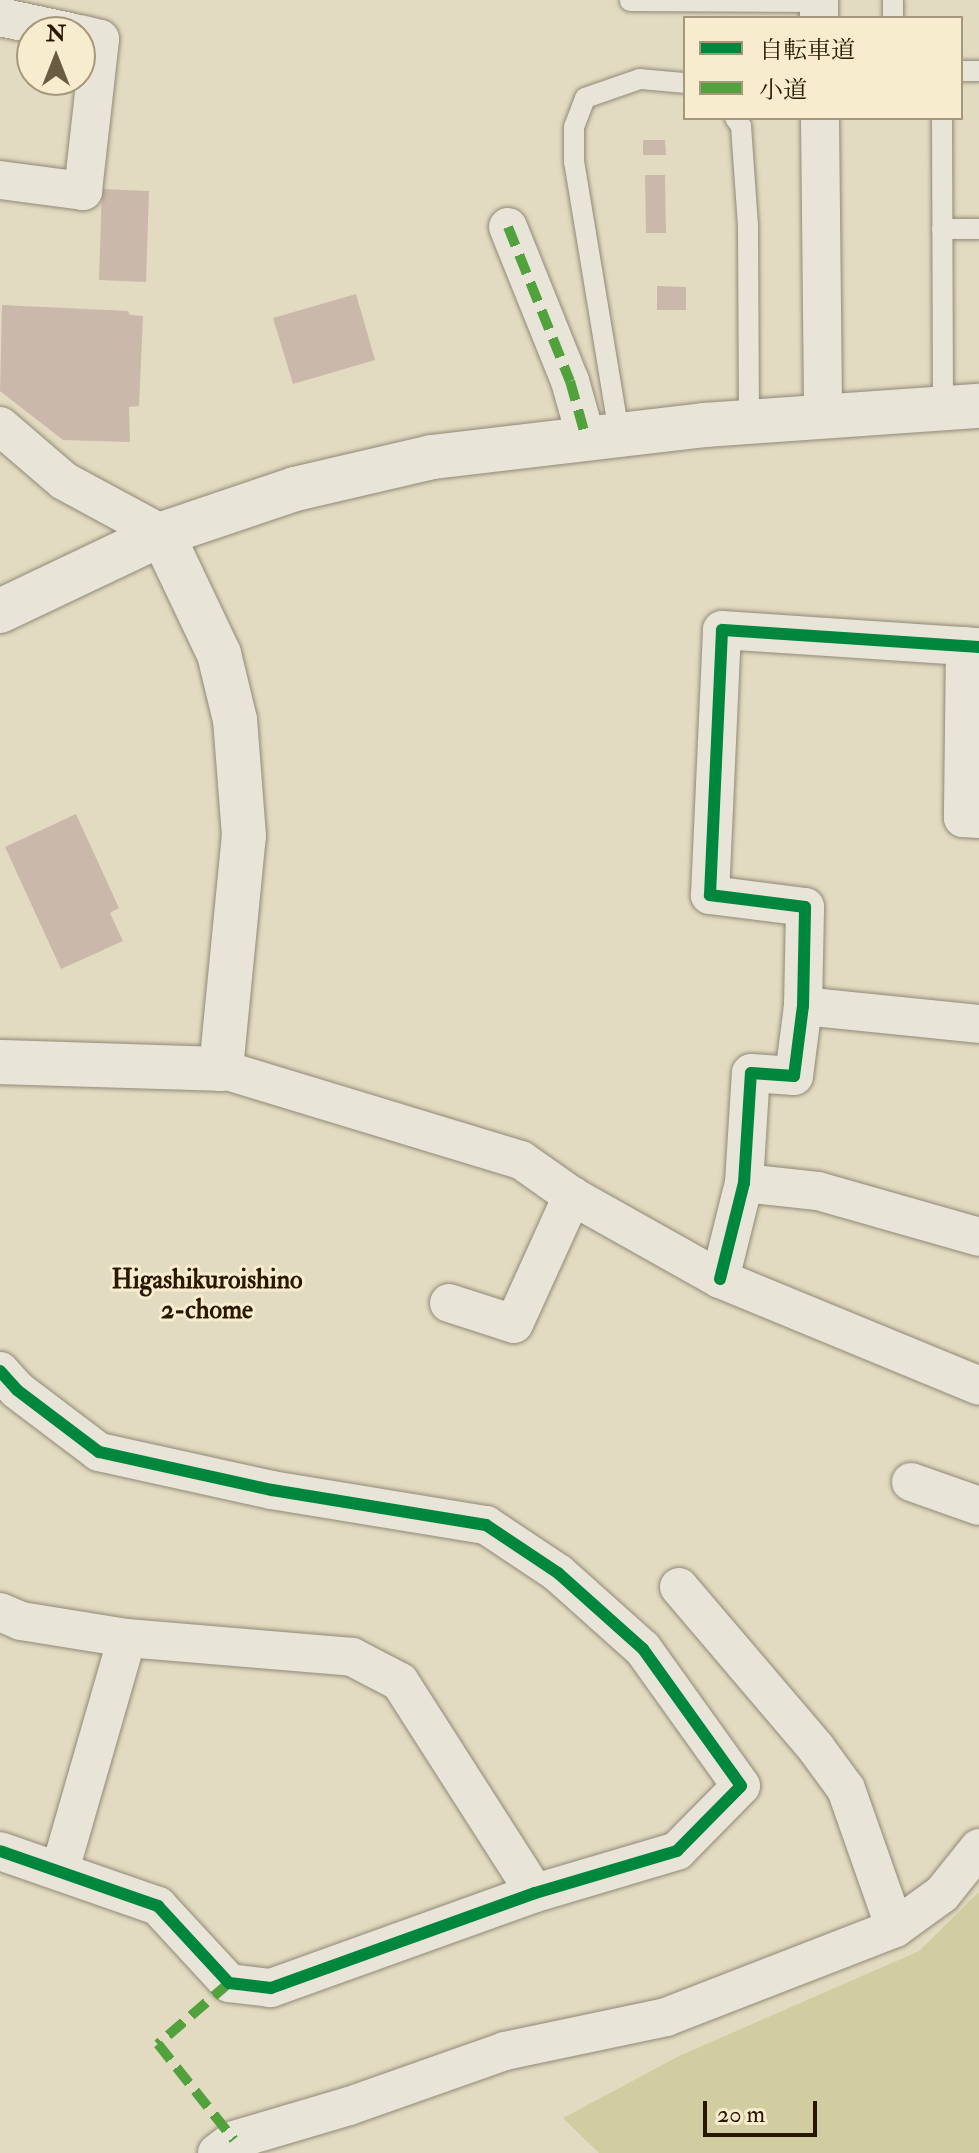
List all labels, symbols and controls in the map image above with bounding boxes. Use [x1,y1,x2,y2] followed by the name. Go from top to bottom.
[16,16,96,96] north arrow
[683,16,963,120] legend
[46,20,66,48] text: N
[759,35,855,66] text: 自転車道
[759,75,807,106] text: 小道
[111,1265,303,1326] district label: Higashikuroishino 2-chome
[707,2085,821,2135] scale bar
[717,2099,765,2130] text: 20 m

